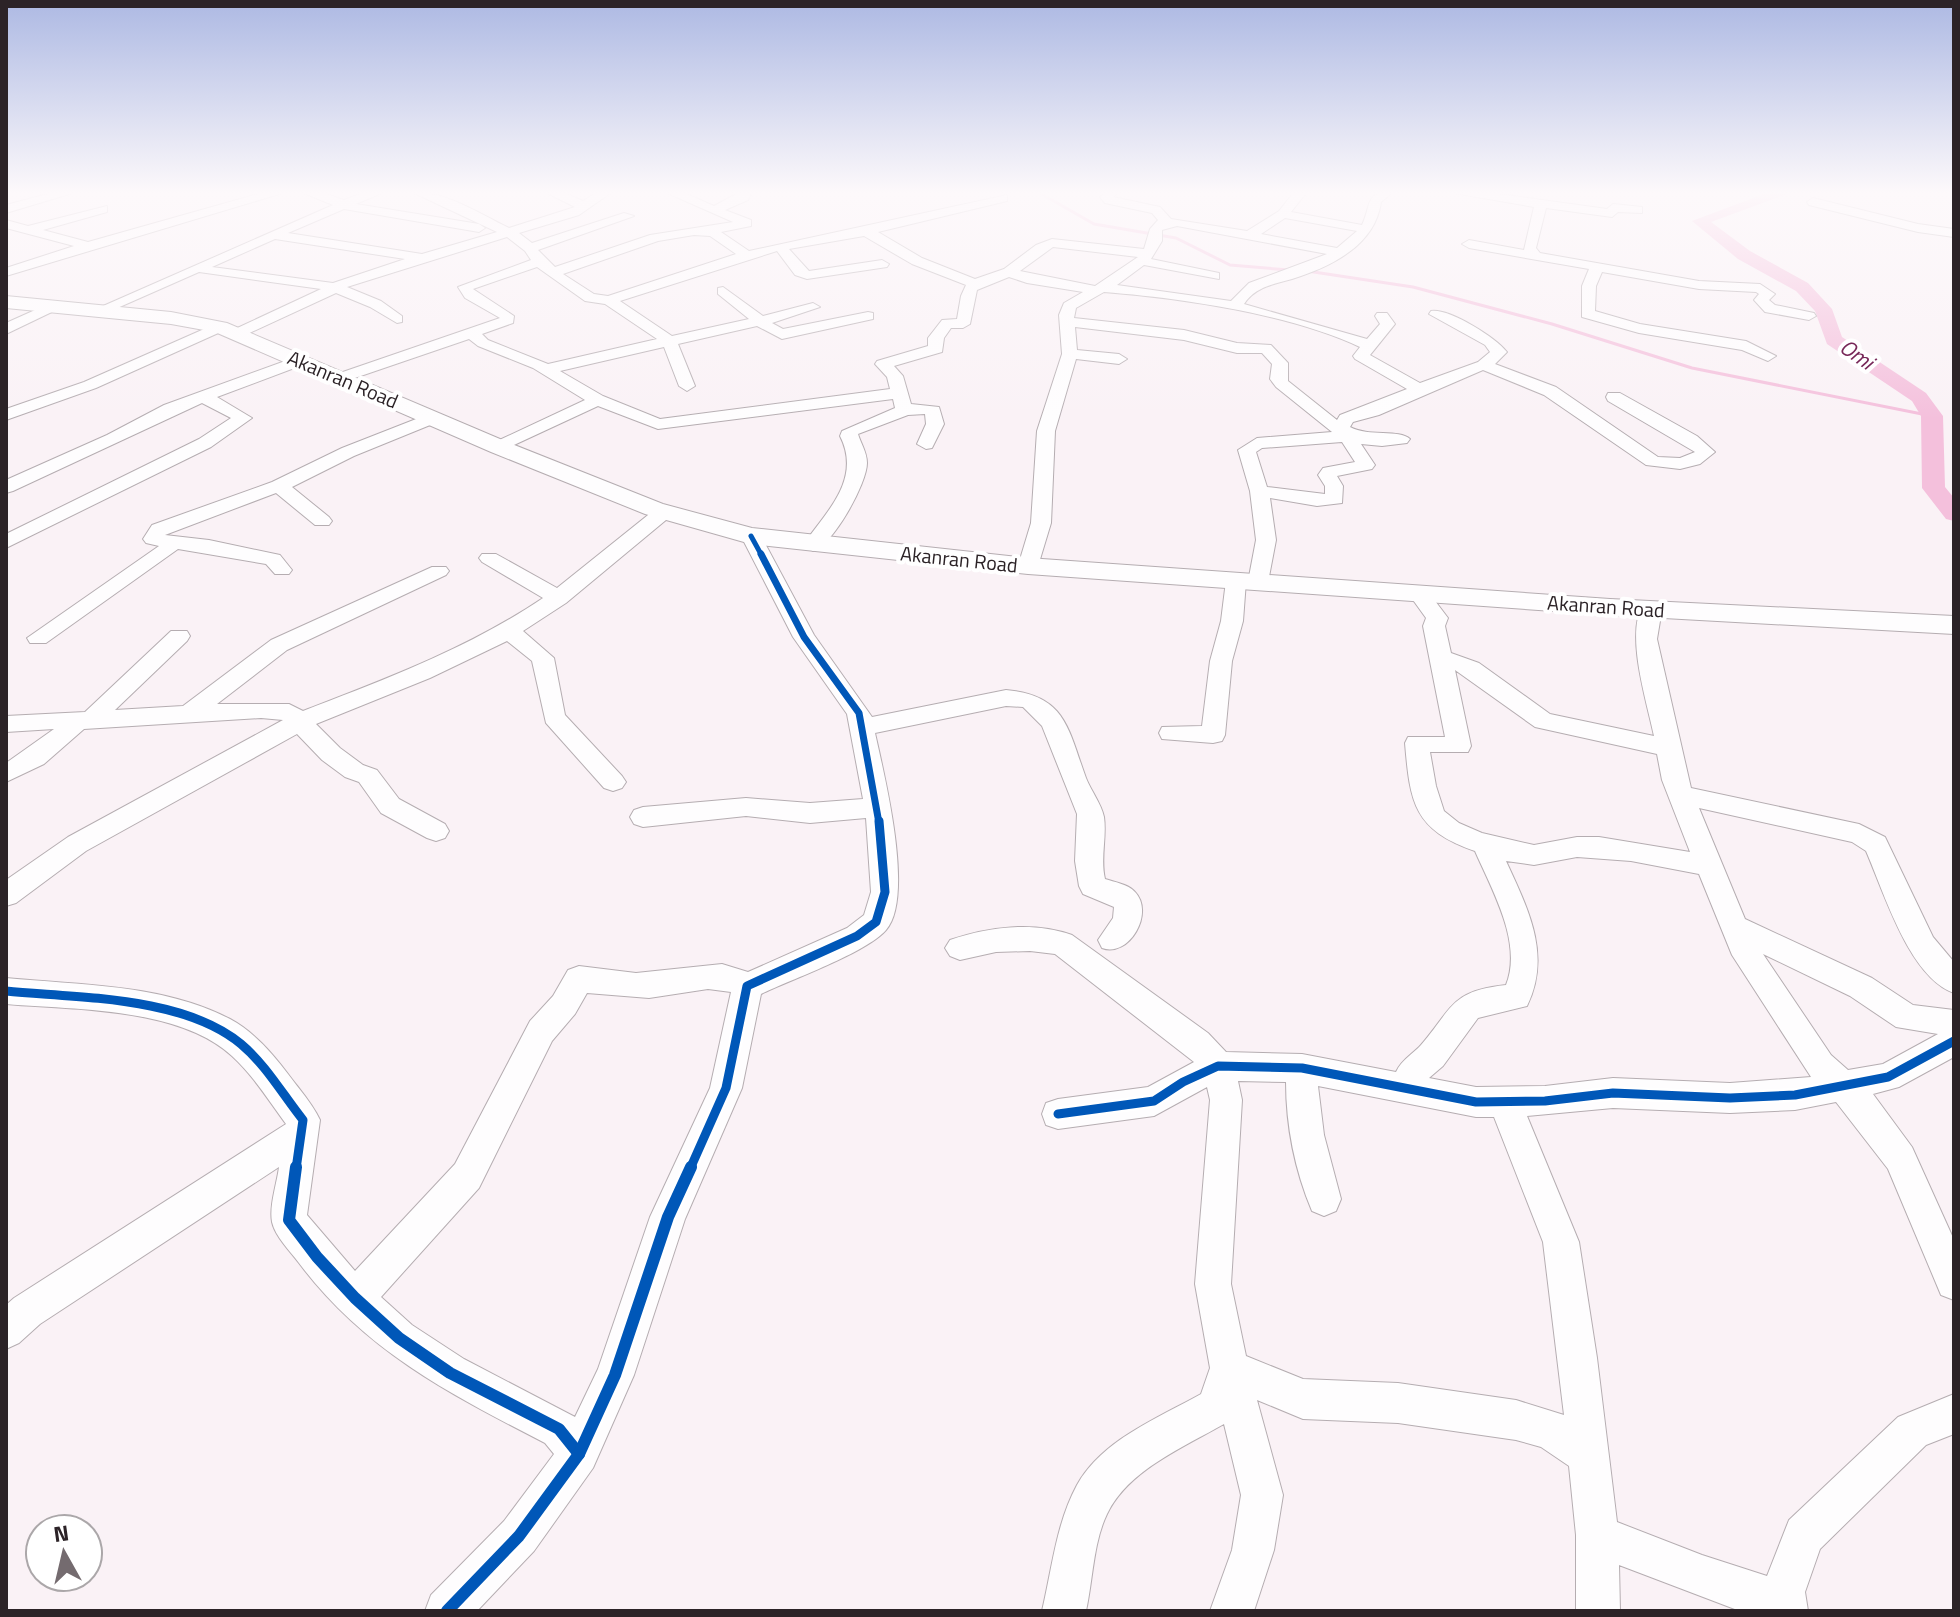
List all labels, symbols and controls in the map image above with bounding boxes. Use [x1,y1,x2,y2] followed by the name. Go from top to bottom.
[1833,330,1883,379] water label: Omi
[283,342,403,416] street label: Akanran Road
[899,537,1019,581] street label: Akanran Road
[1546,586,1666,626] street label: Akanran Road
[24,1513,104,1593] north arrow
[51,1515,71,1551] text: N

